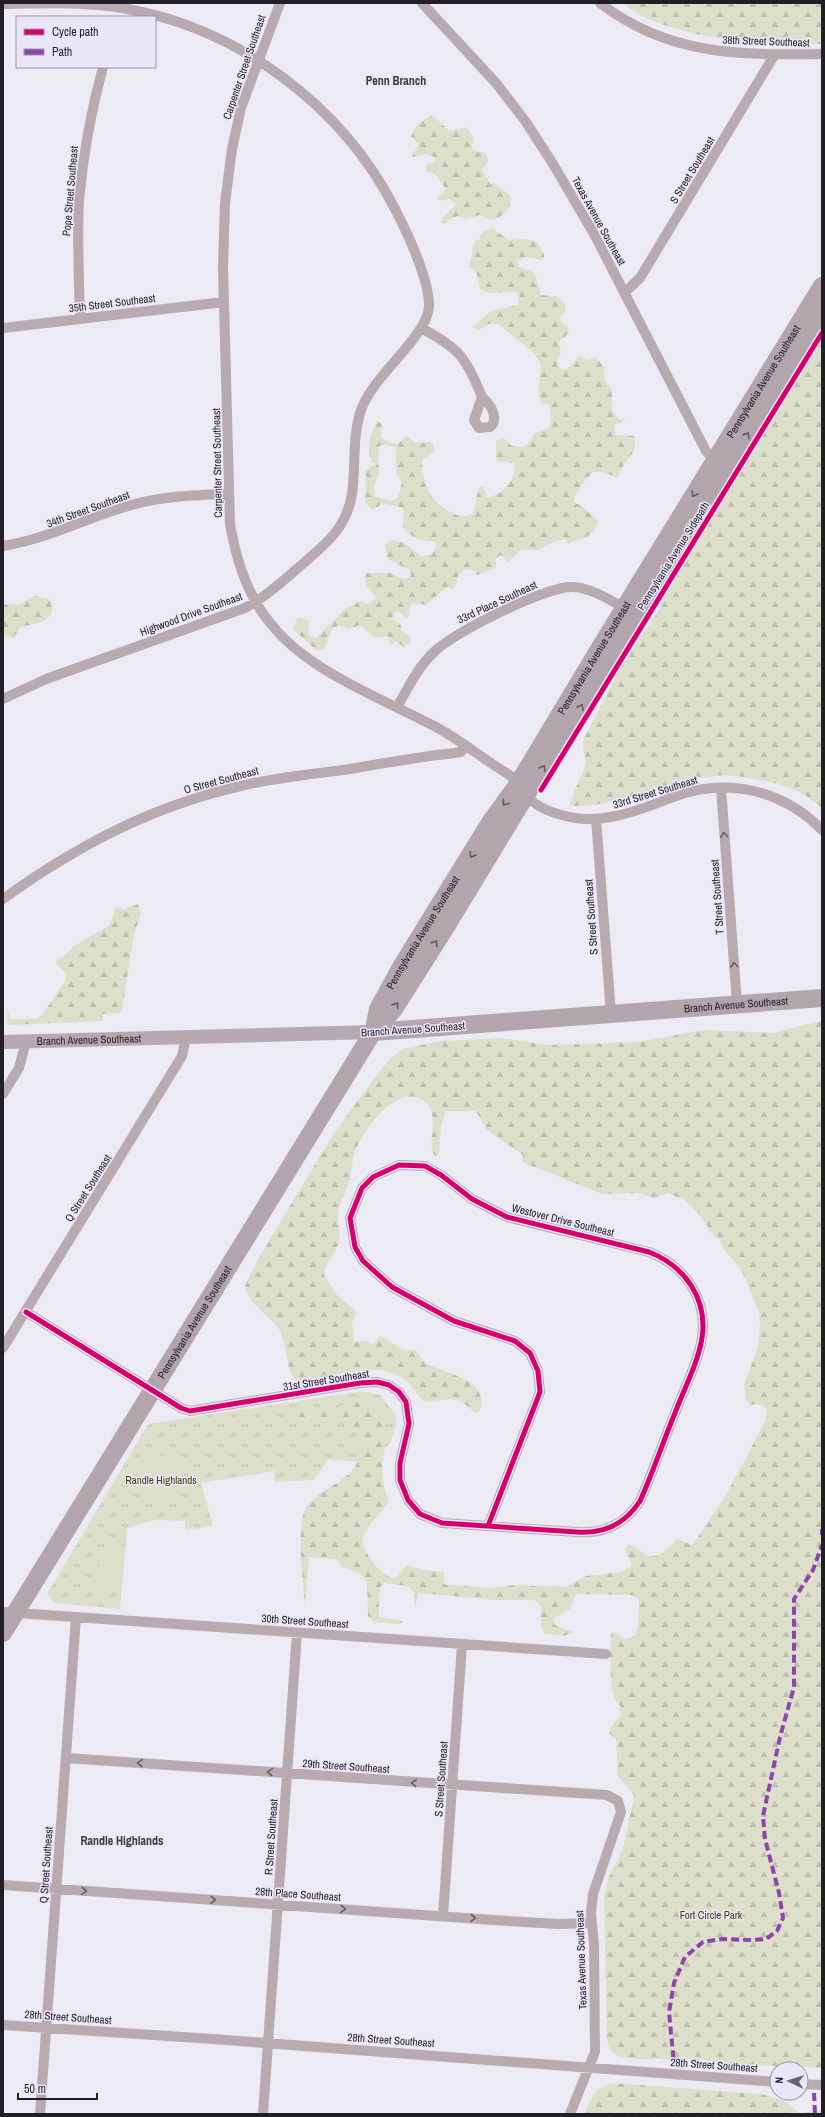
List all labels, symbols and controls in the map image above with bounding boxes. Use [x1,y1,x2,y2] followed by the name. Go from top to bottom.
[220,12,269,121] street label: Carpenter Street Southeast
[16,16,156,68] legend
[52,24,99,40] text: Cycle path
[722,32,810,50] street label: 38th Street Southeast
[52,44,72,60] text: Path
[366,73,426,89] district label: Penn Branch
[666,134,718,206] street label: S Street Southeast
[59,145,81,237] street label: Pope Street Southeast
[569,174,629,268] street label: Texas Avenue Southeast
[68,291,157,315] street label: 35th Street Southeast
[723,322,804,441] street label: Pennsylvania Avenue Southeast
[209,407,225,518] street label: Carpenter Street Southeast
[742,432,750,439] one-way arrow
[45,487,132,531] street label: 34th Street Southeast
[691,490,699,497] one-way arrow
[634,499,712,613] street label: Pennsylvania Avenue Sidepath
[455,577,539,627] street label: 33rd Place Southeast
[138,589,244,639] street label: Highwood Drive Southeast
[554,598,634,717] street label: Pennsylvania Avenue Southeast
[576,704,583,711] one-way arrow
[182,763,260,797] street label: O Street Southeast
[539,765,546,772] one-way arrow
[611,772,699,812] street label: 33rd Street Southeast
[503,798,510,805] one-way arrow
[719,832,728,838] one-way arrow
[469,851,476,858] one-way arrow
[707,859,727,935] street label: T Street Southeast
[383,873,463,992] street label: Pennsylvania Avenue Southeast
[581,878,601,955] street label: S Street Southeast
[431,940,438,947] one-way arrow
[730,962,739,968] one-way arrow
[683,994,789,1015] street label: Branch Avenue Southeast
[391,1002,399,1009] one-way arrow
[361,1018,466,1040] street label: Branch Avenue Southeast
[37,1031,142,1048] street label: Branch Avenue Southeast
[62,1151,115,1224] street label: Q Street Southeast
[510,1200,616,1240] street label: Westover Drive Southeast
[154,1263,235,1381] street label: Pennsylvania Avenue Southeast
[282,1366,370,1394] street label: 31st Street Southeast
[125,1473,197,1487] park label: Randle Highlands
[261,1611,350,1631] street label: 30th Street Southeast
[431,1740,451,1817] street label: S Street Southeast
[302,1756,391,1776] street label: 29th Street Southeast
[137,1758,143,1767] one-way arrow
[267,1767,273,1776] one-way arrow
[411,1778,417,1787] one-way arrow
[261,1798,281,1876] street label: R Street Southeast
[36,1826,56,1904] street label: Q Street Southeast
[80,1833,164,1849] district label: Randle Highlands
[255,1884,342,1904] street label: 28th Place Southeast
[81,1886,87,1895] one-way arrow
[210,1896,216,1905] one-way arrow
[340,1905,346,1914] one-way arrow
[680,1908,743,1922] park label: Fort Circle Park
[572,1910,590,2010] street label: Texas Avenue Southeast
[470,1914,476,1923] one-way arrow
[24,2007,113,2027] street label: 28th Street Southeast
[347,2030,436,2050] street label: 28th Street Southeast
[670,2055,759,2075] street label: 28th Street Southeast
[769,2061,809,2101] north arrow
[18,2075,97,2101] scale bar
[772,2077,786,2084] text: N
[24,2081,46,2097] text: 50 m

